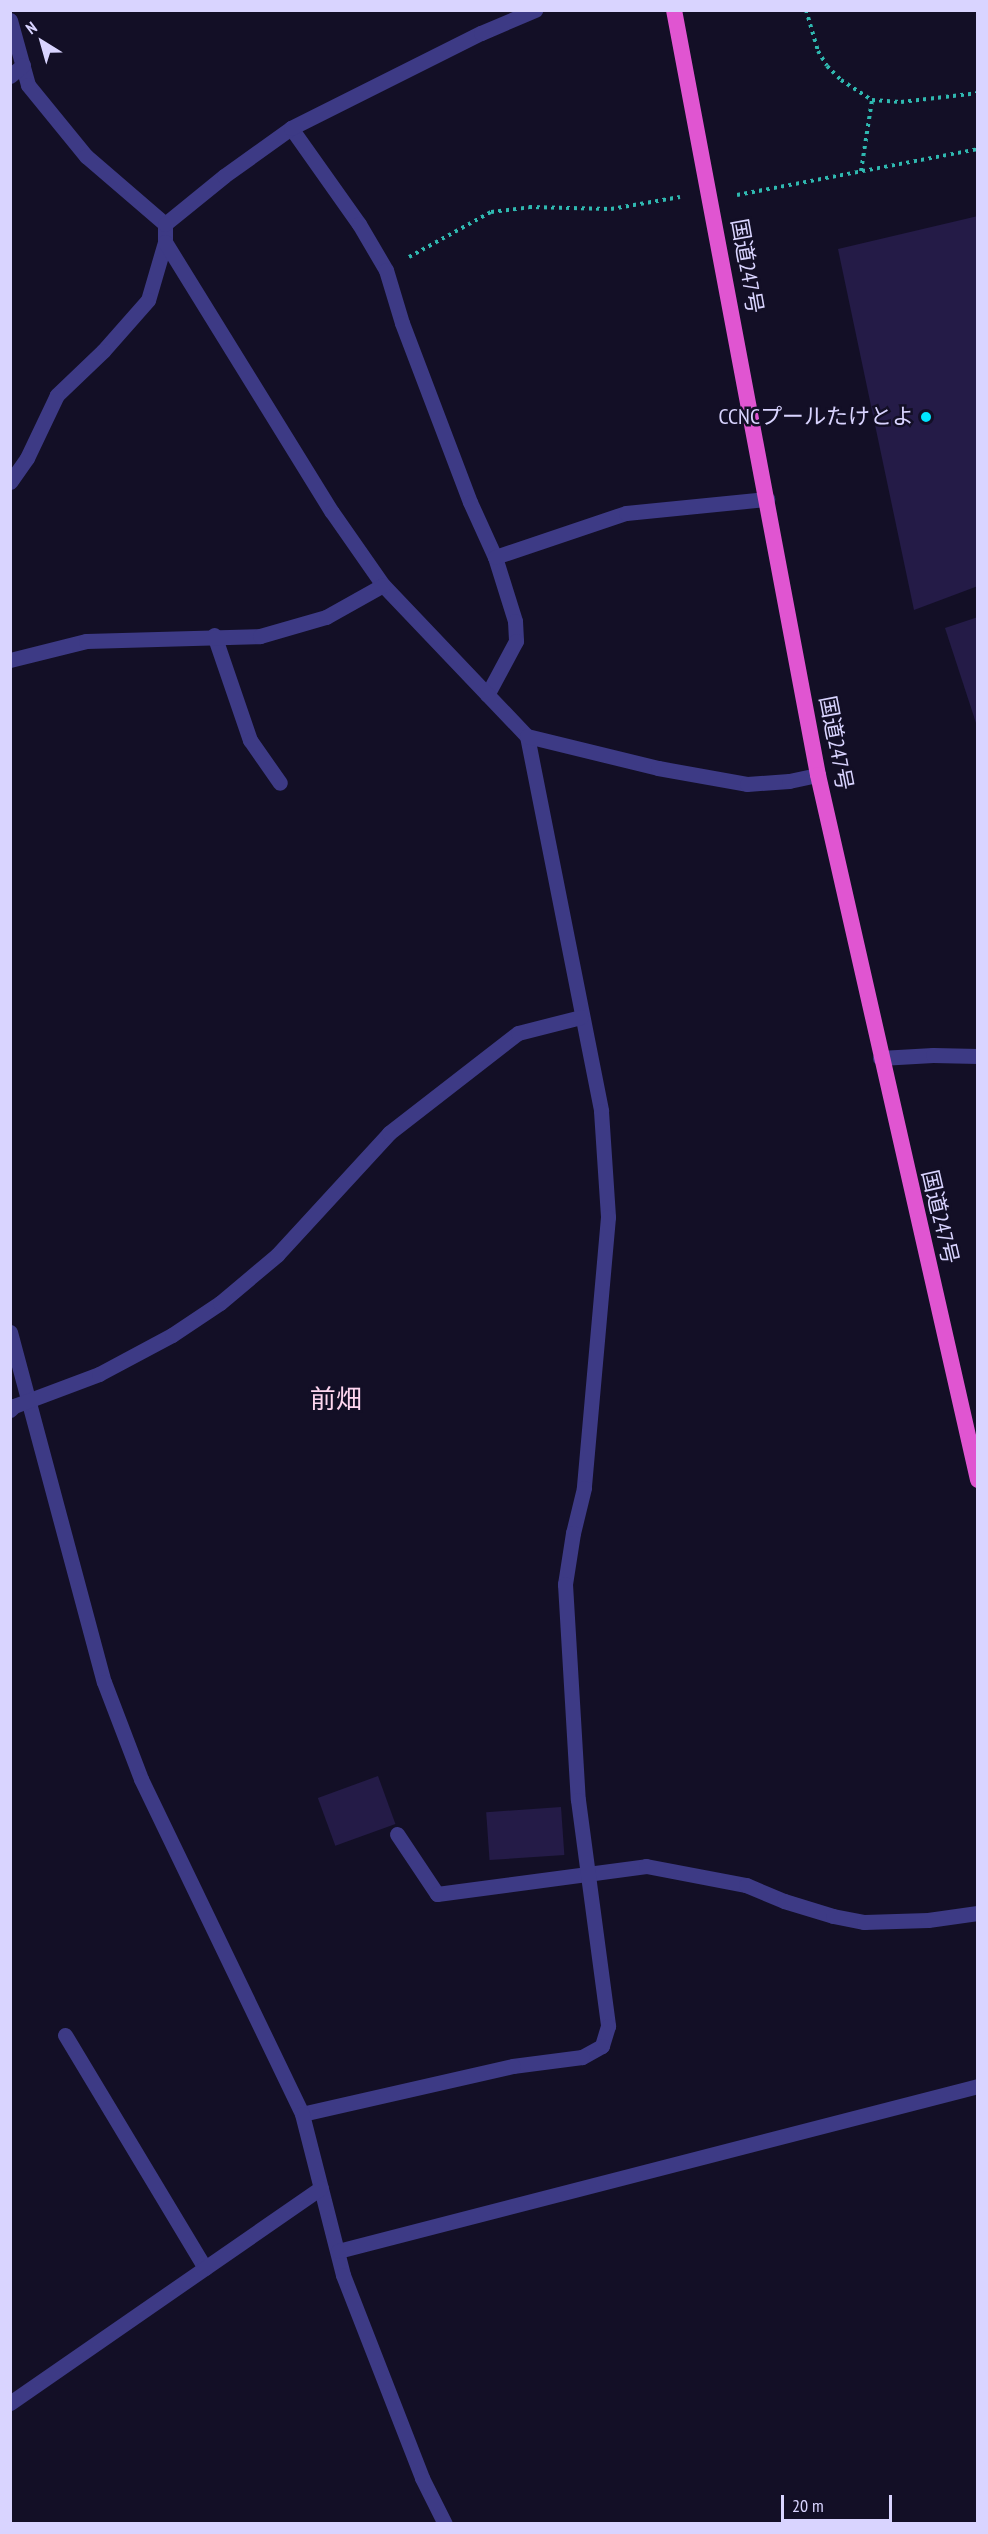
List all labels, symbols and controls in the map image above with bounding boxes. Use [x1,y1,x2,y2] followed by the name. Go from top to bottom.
[12,12,72,72] north arrow
[22,17,41,38] text: N
[726,217,768,315] street label: 国道247号
[718,404,914,430] place label: CCNCプールたけとよ
[919,410,933,424] marker: CCNCプールたけとよ
[814,694,858,792] street label: 国道247号
[916,1167,964,1267] street label: 国道247号
[310,1383,362,1415] district label: 前畑
[784,2483,895,2521] scale bar
[792,2494,824,2517] text: 20 m

